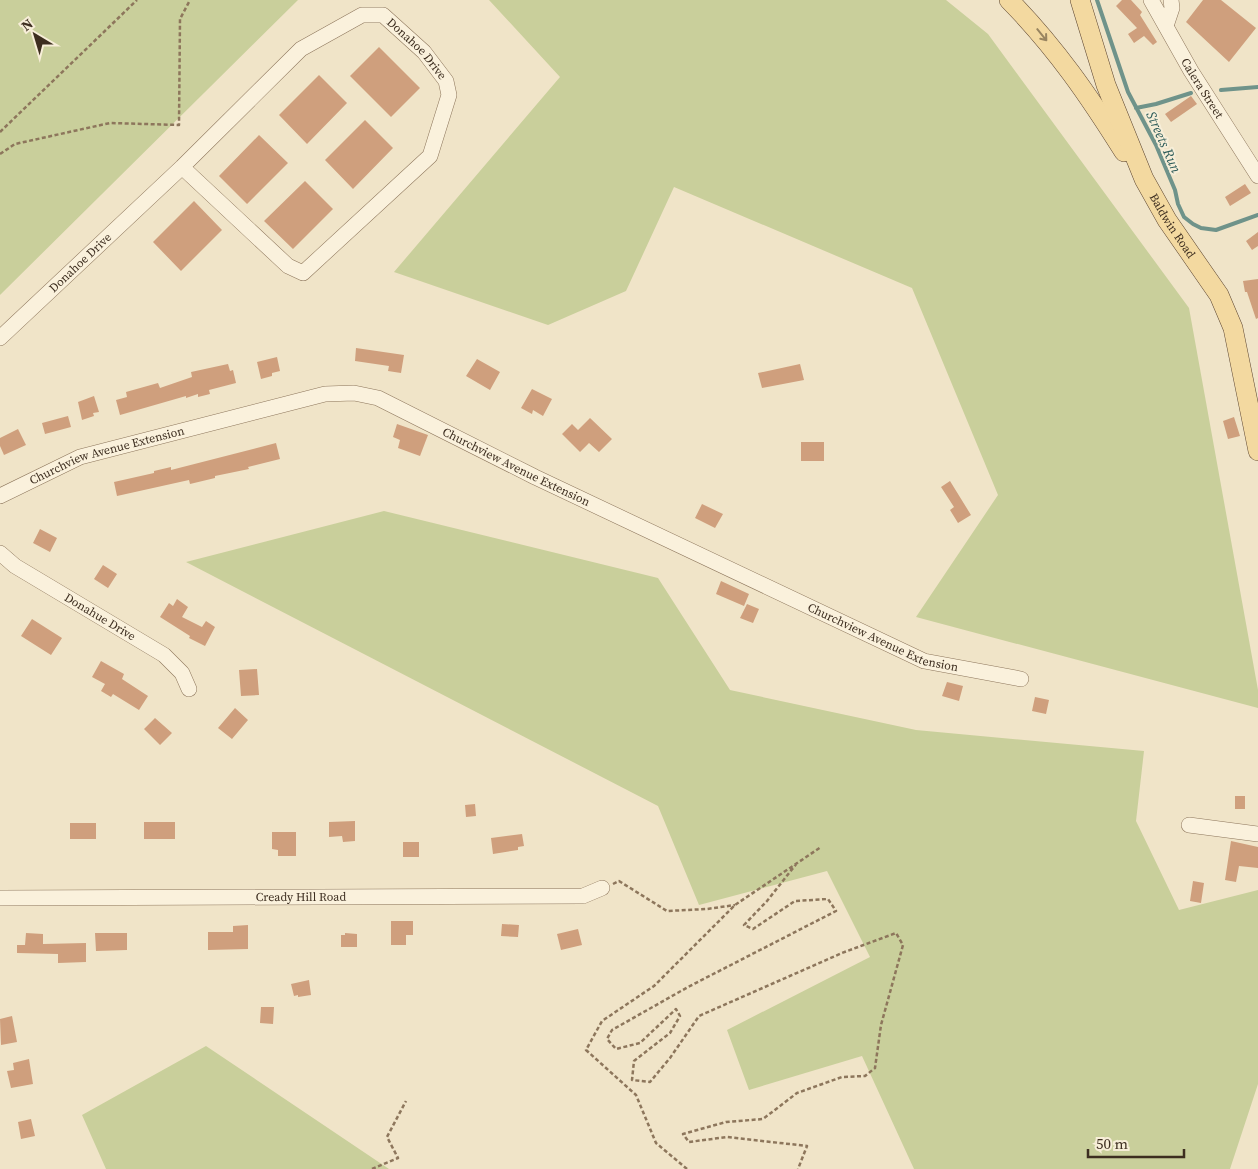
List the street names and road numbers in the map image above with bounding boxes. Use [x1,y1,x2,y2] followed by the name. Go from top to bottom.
[383,14,450,83] street label: Donahoe Drive
[1177,55,1227,121] street label: Calera Street
[1146,191,1199,261] street label: Baldwin Road
[45,229,115,296] street label: Donahoe Drive
[27,423,186,488] street label: Churchview Avenue Extension
[440,424,593,510] street label: Churchview Avenue Extension
[61,589,139,644] street label: Donahue Drive
[805,599,960,675] street label: Churchview Avenue Extension
[256,889,346,905] street label: Cready Hill Road

